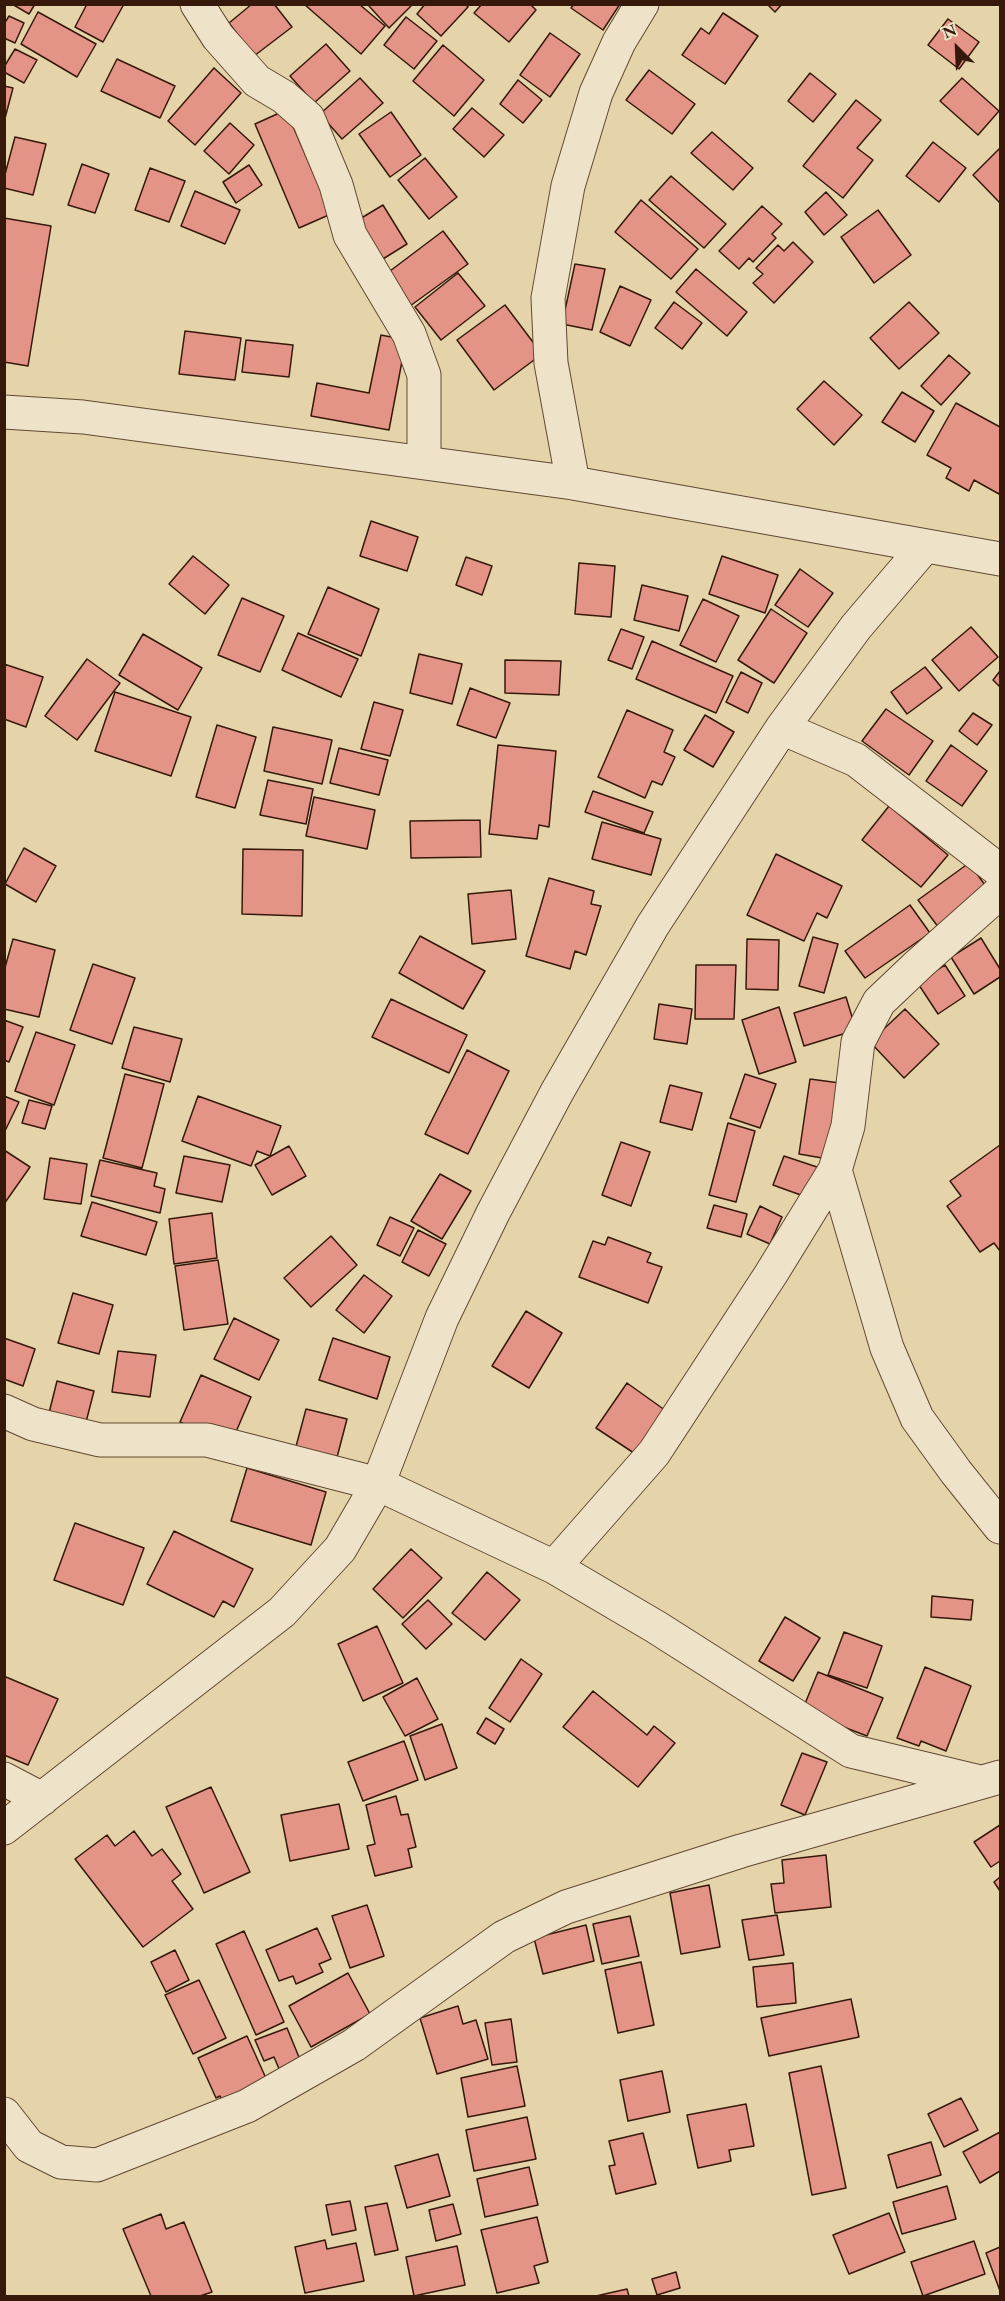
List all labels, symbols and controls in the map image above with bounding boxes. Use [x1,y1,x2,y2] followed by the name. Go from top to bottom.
[927,18,987,78] north arrow
[939,19,960,43] text: N

